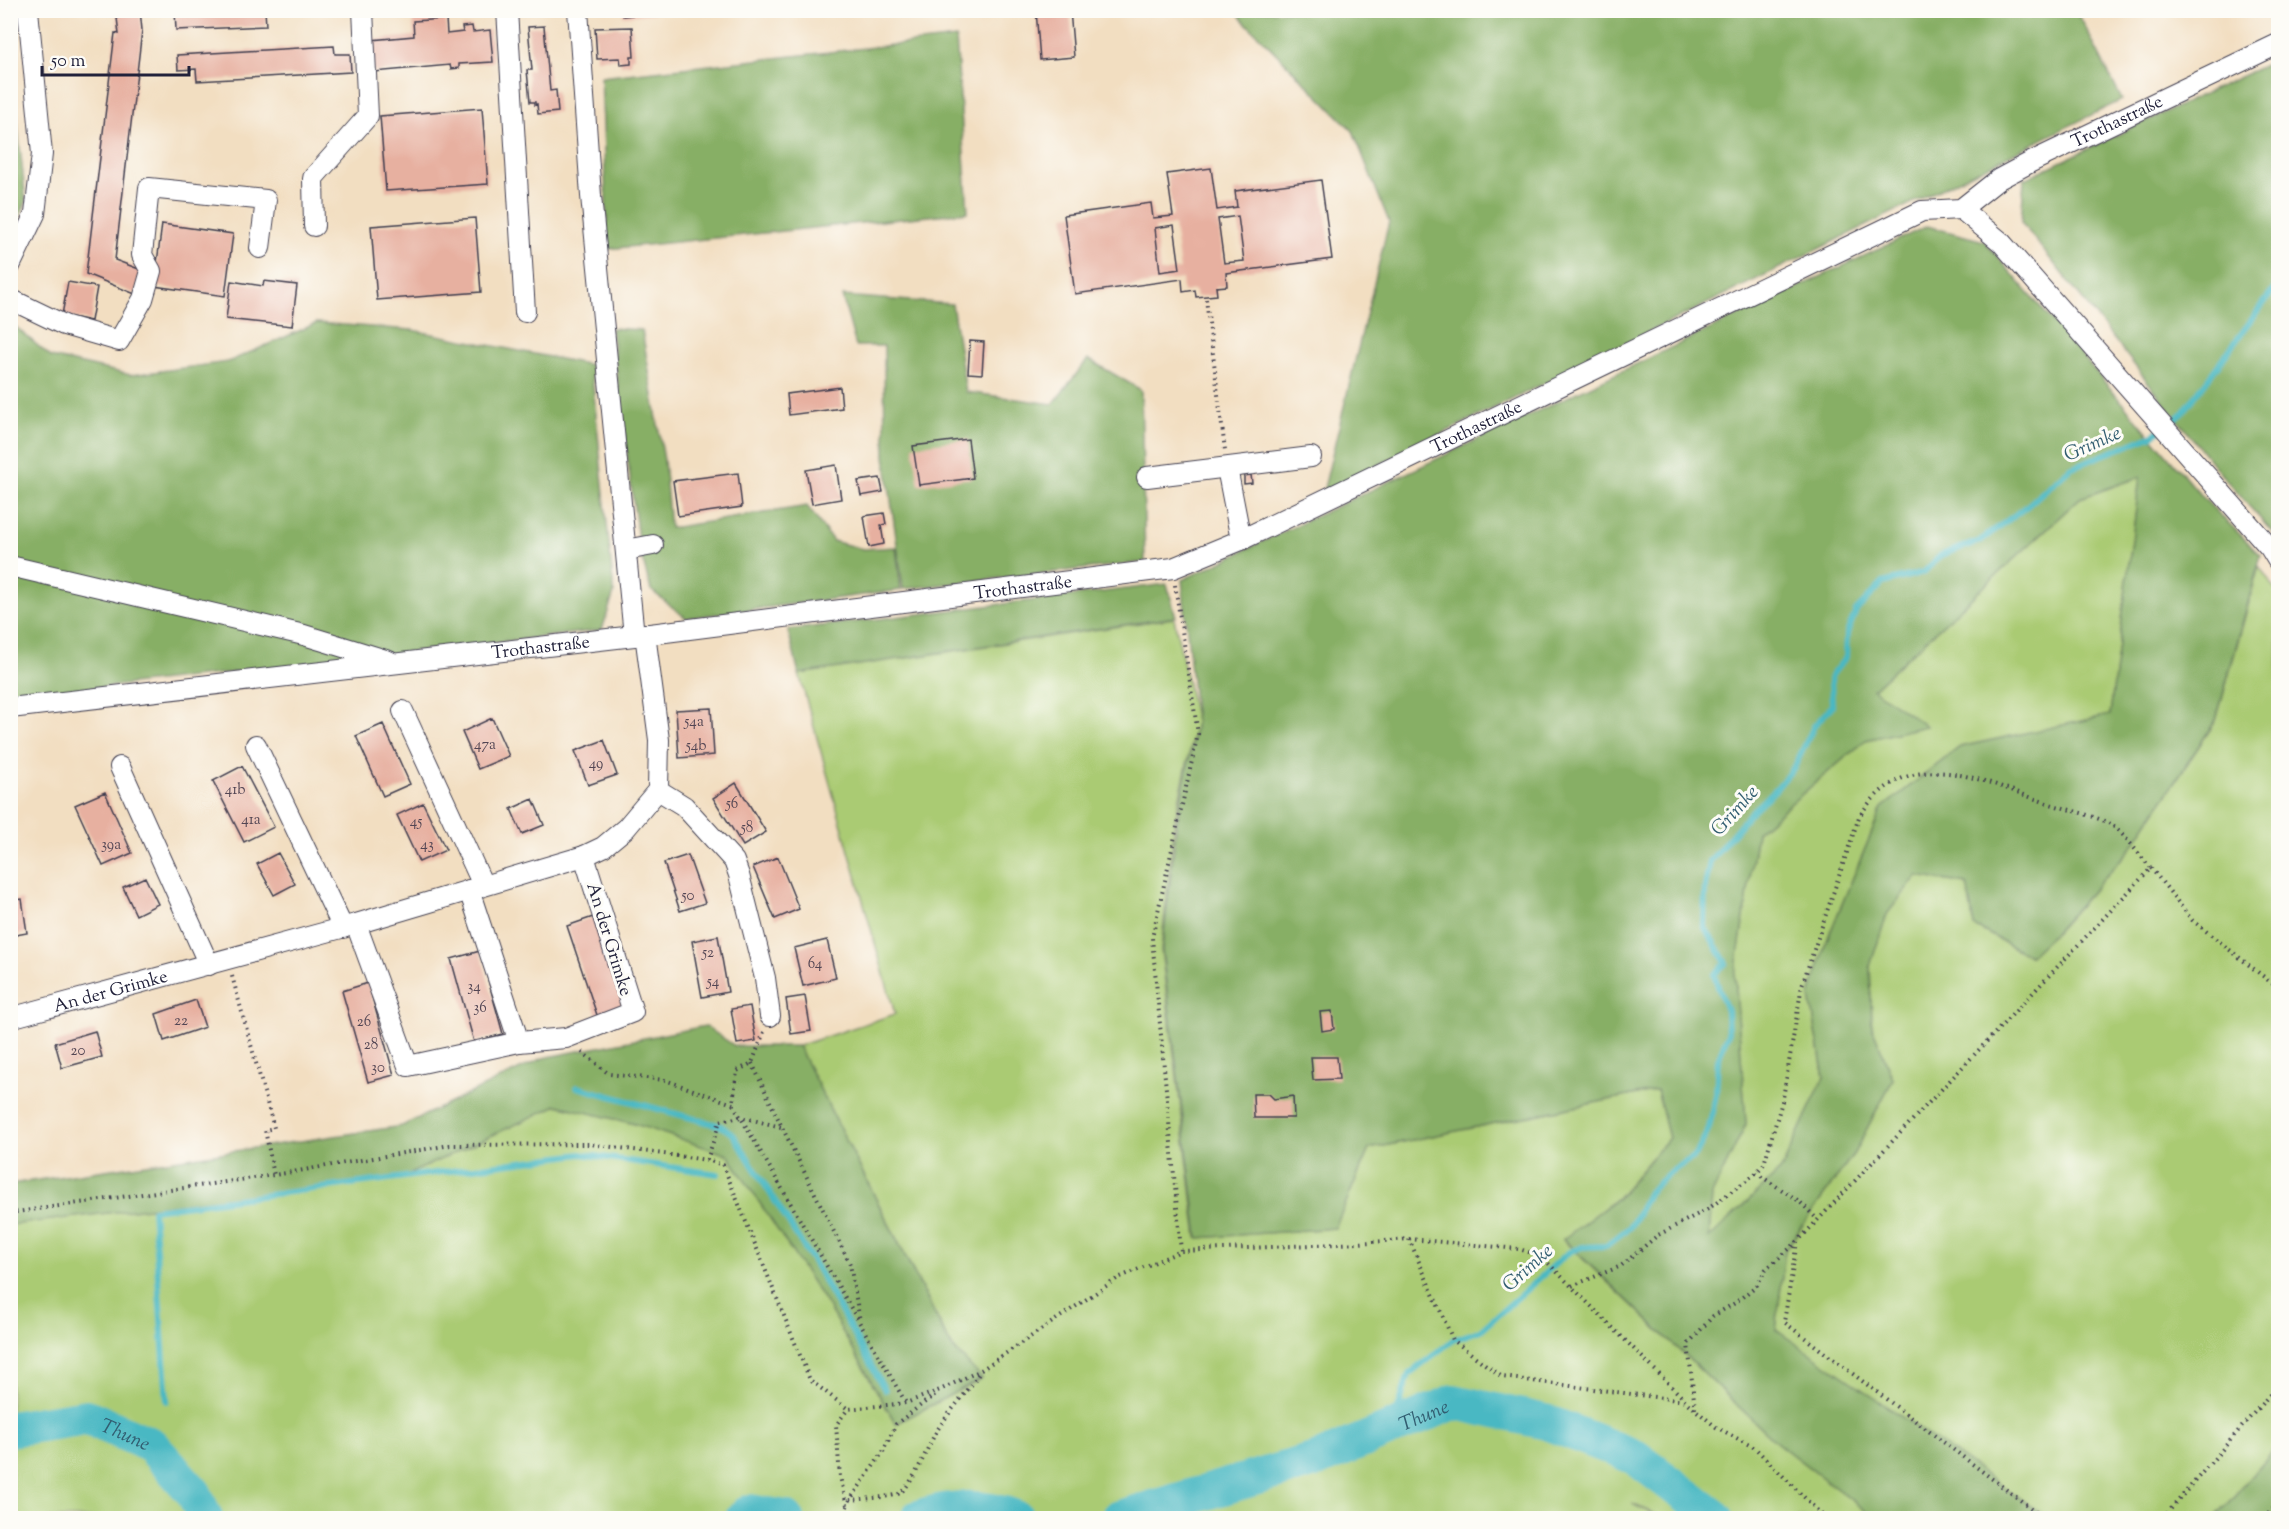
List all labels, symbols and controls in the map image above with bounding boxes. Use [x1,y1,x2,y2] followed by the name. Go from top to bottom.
[42,39,189,77] scale bar
[50,49,86,75] text: 50 m
[2067,90,2168,156] street label: Trothastraße
[1427,395,1527,461] street label: Trothastraße
[2060,420,2126,471] water label: Grimke
[972,570,1074,608] street label: Trothastraße
[490,630,591,667] street label: Trothastraße
[683,712,704,733] house number: 54a
[474,735,496,756] house number: 47a
[685,736,706,757] house number: 54b
[589,754,603,775] house number: 49
[225,780,245,801] house number: 41b
[1705,780,1767,844] water label: Grimke
[725,794,738,815] house number: 56
[241,810,261,831] house number: 41a
[410,812,422,833] house number: 45
[740,818,753,839] house number: 58
[101,835,121,856] house number: 39a
[420,835,434,856] house number: 43
[578,880,638,1000] street label: An der Grimke
[680,886,695,907] house number: 50
[701,943,714,964] house number: 52
[808,954,823,975] house number: 64
[51,965,171,1021] street label: An der Grimke
[706,972,720,993] house number: 54
[467,977,481,998] house number: 34
[473,998,487,1019] house number: 36
[174,1011,188,1032] house number: 22
[357,1012,371,1033] house number: 26
[364,1035,378,1056] house number: 28
[71,1041,86,1062] house number: 20
[371,1058,385,1079] house number: 30
[1497,1238,1561,1300] water label: Grimke
[1395,1394,1454,1441] water label: Thune
[95,1412,154,1460] water label: Thune

